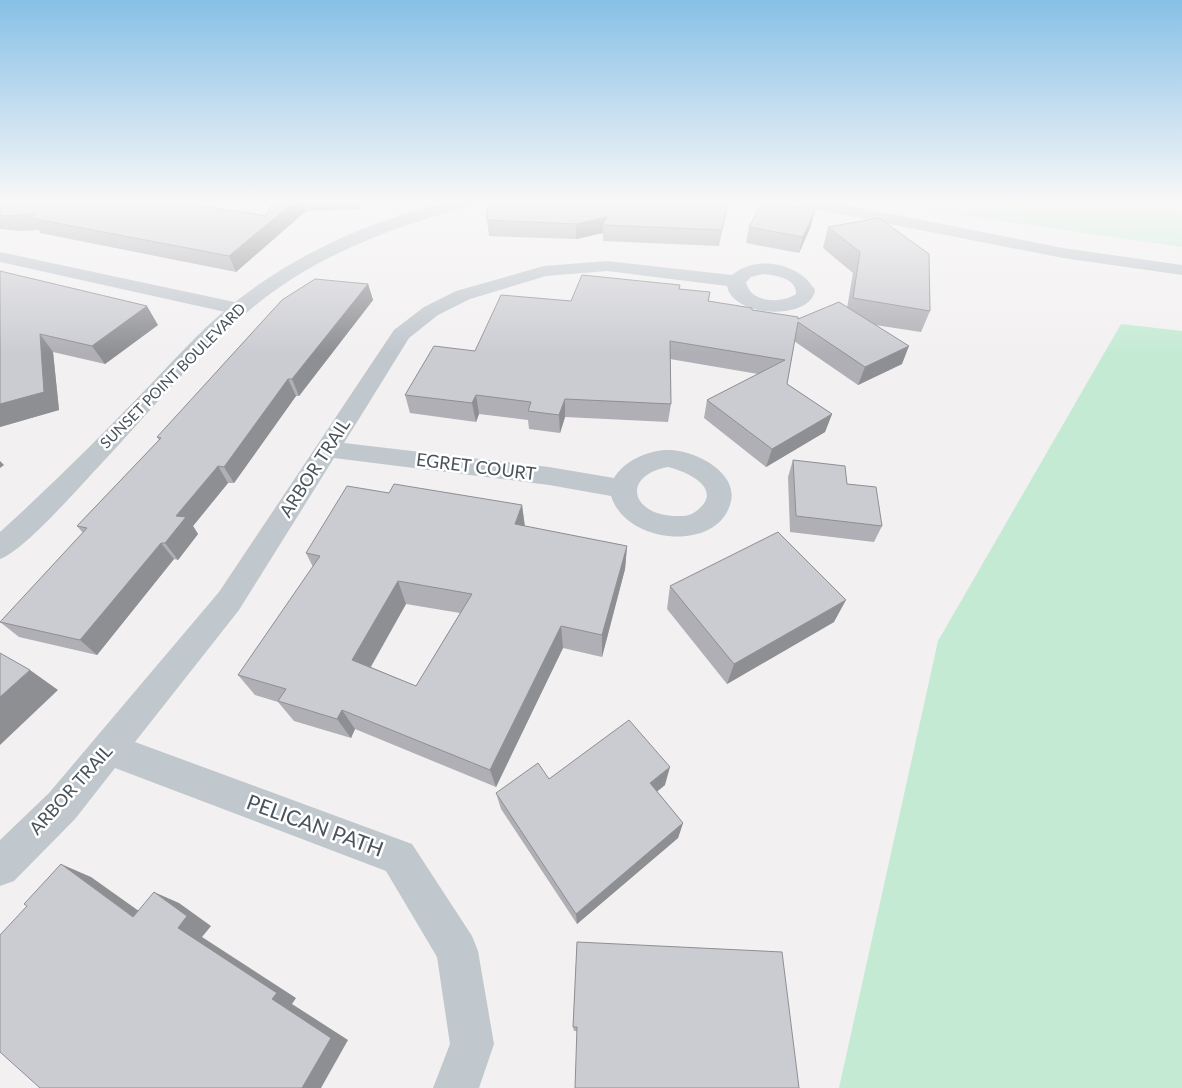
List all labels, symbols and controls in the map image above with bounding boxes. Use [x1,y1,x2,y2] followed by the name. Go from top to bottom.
[96,299,249,452] street label: SUNSET POINT BOULEVARD
[274,414,354,521] street label: ARBOR TRAIL
[415,448,538,484] street label: EGRET COURT
[24,740,116,839] street label: ARBOR TRAIL
[244,788,387,861] street label: PELICAN PATH

